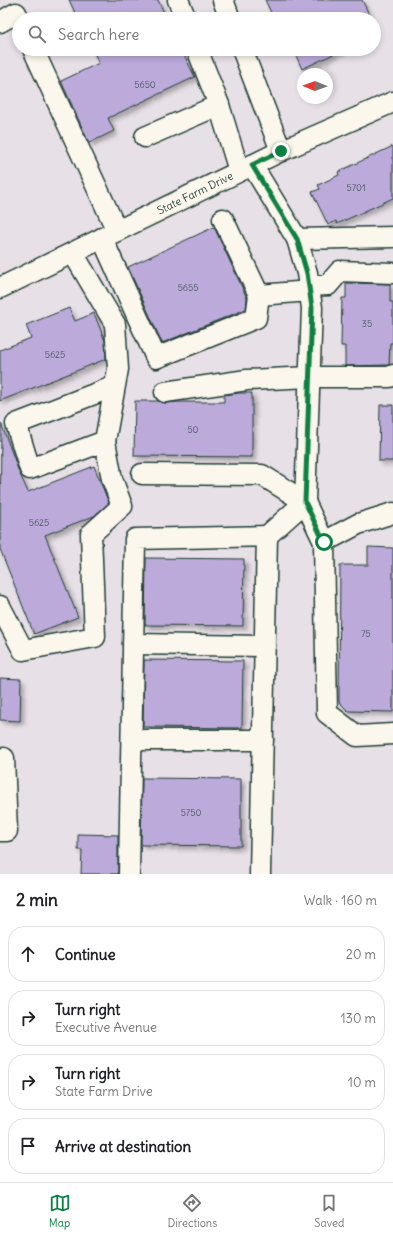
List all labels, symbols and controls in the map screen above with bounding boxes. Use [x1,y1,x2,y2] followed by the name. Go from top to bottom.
[12,12,381,56] search box
[26,23,48,45] icon: search
[58,25,139,44] text: Search here
[297,68,333,104] north arrow
[134,79,156,90] house number: 5650
[272,142,290,160] route end
[155,169,235,217] street label: State Farm Drive
[346,182,366,193] house number: 5701
[178,282,198,293] house number: 5655
[362,318,372,329] house number: 35
[45,349,65,360] house number: 5625
[187,424,199,435] house number: 50
[29,517,49,528] house number: 5625
[315,533,333,551] route start
[361,628,371,639] house number: 75
[181,807,201,818] house number: 5750
[16,889,58,911] text: 2 min
[304,892,377,909] text: Walk · 160 m
[17,943,39,965] icon: ahead
[55,945,116,964] text: Continue
[346,946,376,963] text: 20 m
[55,1000,120,1019] text: Turn right
[17,1007,39,1029] icon: right
[340,1010,376,1027] text: 130 m
[55,1019,157,1036] text: Executive Avenue
[55,1064,120,1083] text: Turn right
[17,1071,39,1093] icon: right
[348,1074,376,1091] text: 10 m
[55,1083,153,1100] text: State Farm Drive
[17,1135,39,1157] icon: arrive
[55,1137,191,1156] text: Arrive at destination
[49,1192,71,1230] tab: Map
[168,1192,217,1230] tab: Directions
[314,1192,344,1230] tab: Saved

